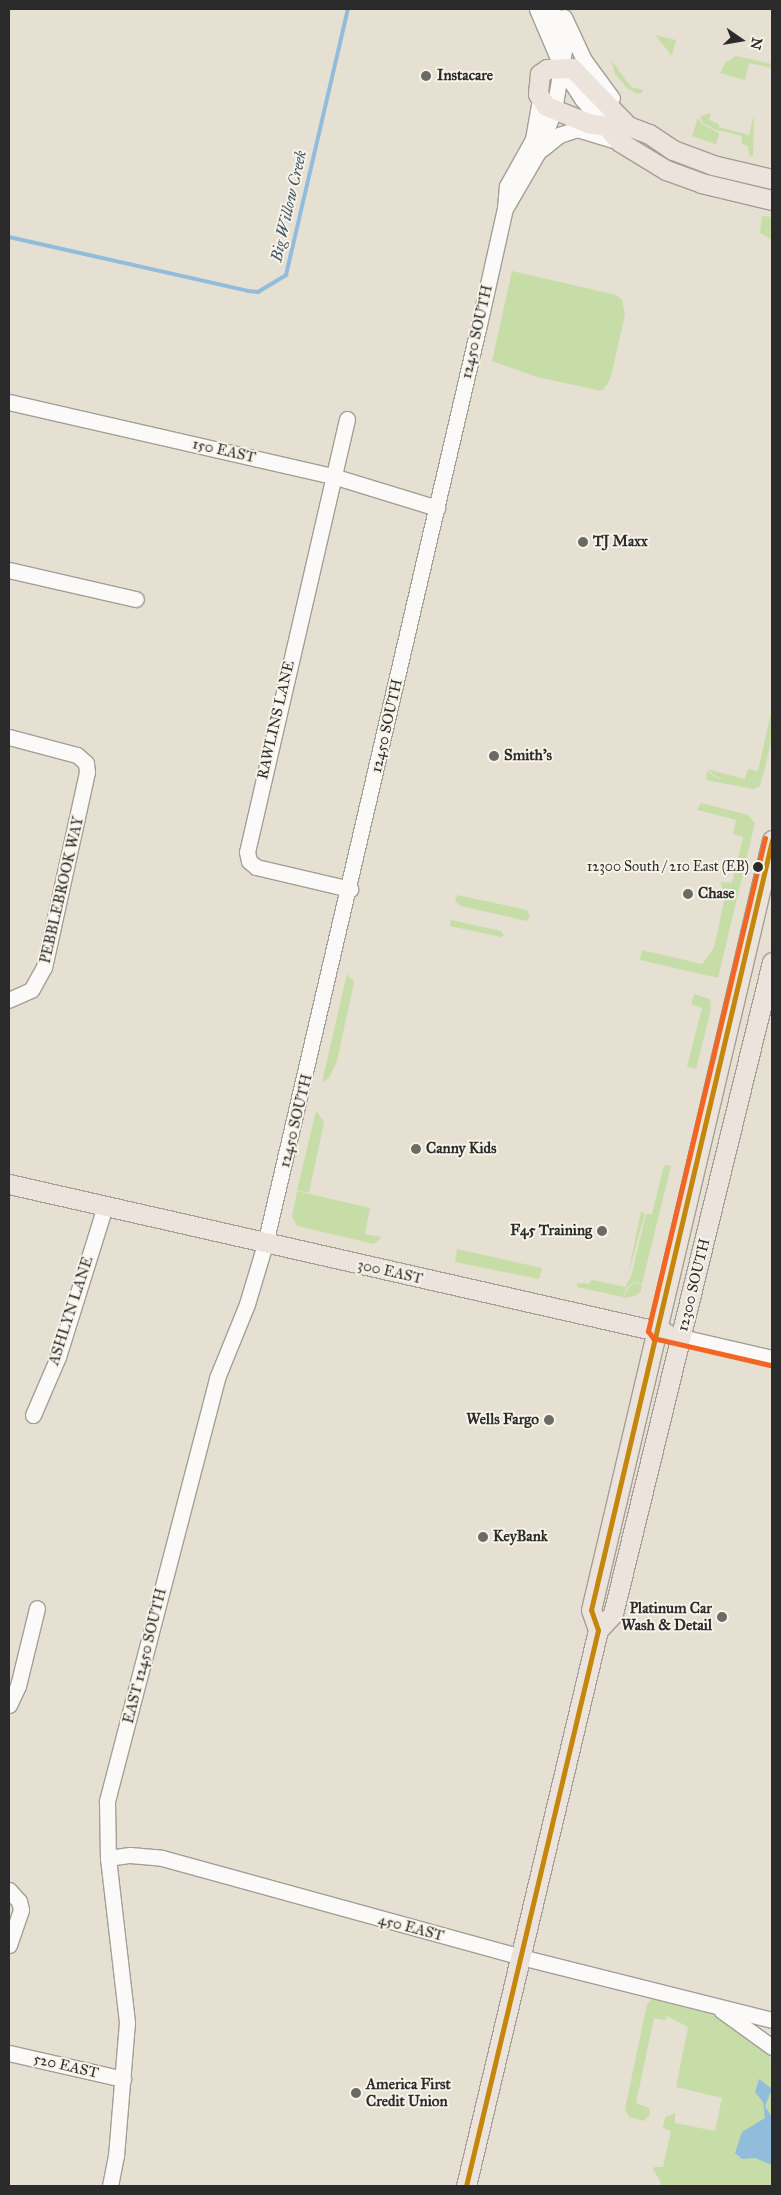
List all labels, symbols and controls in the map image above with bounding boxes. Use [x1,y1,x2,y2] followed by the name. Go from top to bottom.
[716,15,766,65] north arrow
[746,36,766,51] text: N
[437,67,493,85] place label: Instacare
[419,69,433,83] marker: Instacare
[267,149,311,263] water label: Big Willow Creek
[457,283,497,381] street label: 12450 SOUTH
[191,435,257,467] street label: 150 EAST
[593,533,648,551] place label: TJ Maxx
[577,536,589,548] marker: TJ Maxx
[254,659,298,781] street label: RAWLINS LANE
[367,677,407,775] street label: 12450 SOUTH
[504,747,552,765] place label: Smith's
[488,750,500,762] marker: Smith's
[36,815,88,965] street label: PEBBLEBROOK WAY
[587,859,749,875] place label: 12300 South / 210 East (EB)
[753,862,763,872] marker: 12300 South / 210 East (EB)
[698,885,735,903] place label: Chase
[682,888,694,900] marker: Chase
[276,1072,316,1170] street label: 12450 SOUTH
[426,1140,496,1158] place label: Canny Kids
[410,1143,422,1155] marker: Canny Kids
[510,1222,592,1240] place label: F45 Training
[596,1225,608,1237] marker: F45 Training
[674,1237,714,1333] street label: 12300 SOUTH
[45,1254,97,1368] street label: ASHLYN LANE
[356,1256,424,1288] street label: 300 EAST
[466,1411,539,1429] place label: Wells Fargo
[543,1414,555,1426] marker: Wells Fargo
[493,1528,548,1546] place label: KeyBank
[477,1531,489,1543] marker: KeyBank
[120,1587,170,1725] street label: EAST 12450 SOUTH
[621,1599,712,1634] place label: Platinum Car Wash & Detail
[716,1611,728,1623] marker: Platinum Car Wash & Detail
[376,1911,446,1945] street label: 450 EAST
[32,2050,100,2082] street label: 520 EAST
[366,2075,451,2110] place label: America First Credit Union
[350,2087,362,2099] marker: America First Credit Union

